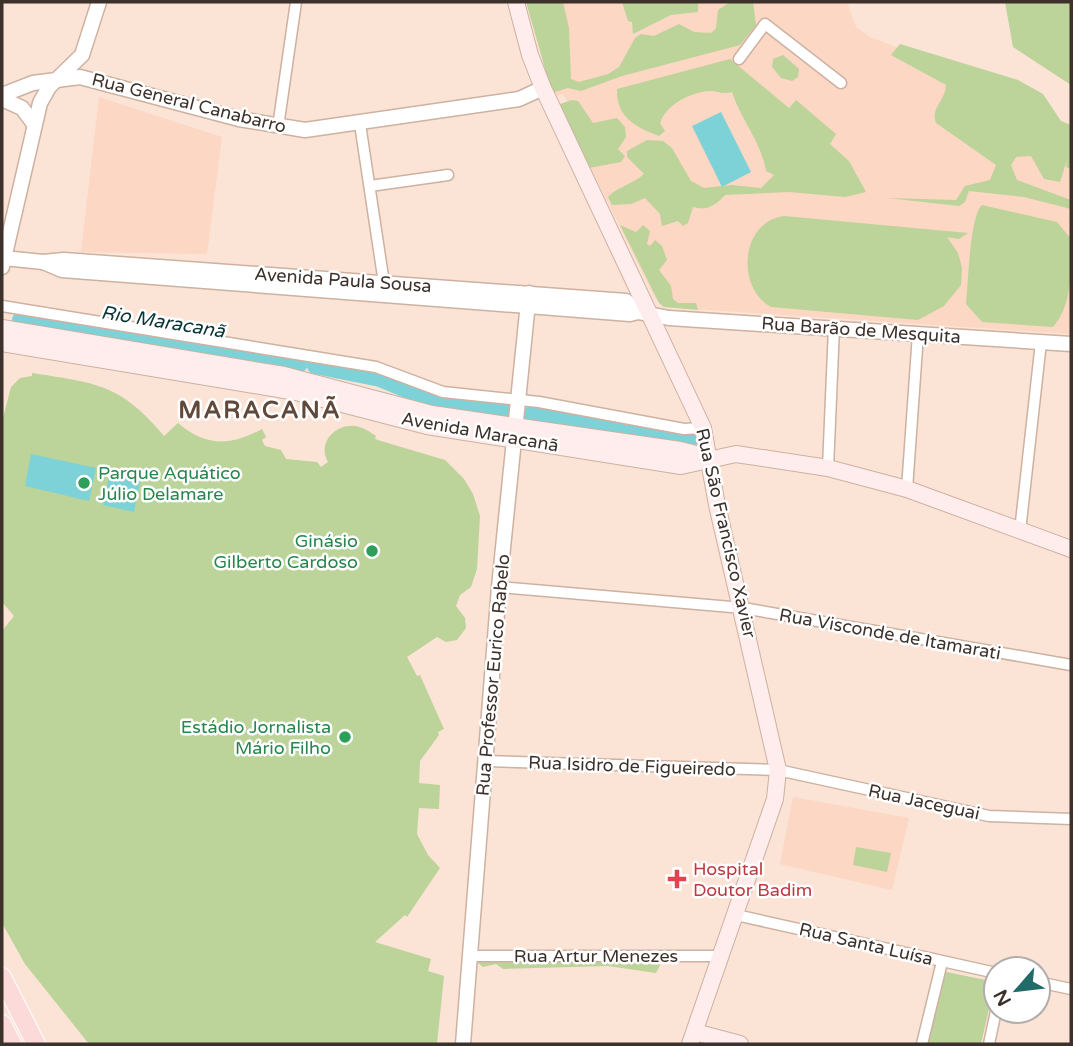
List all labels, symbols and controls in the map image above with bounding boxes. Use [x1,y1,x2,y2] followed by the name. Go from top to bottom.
[90,68,288,138] street label: Rua General Canabarro
[254,263,432,297] street label: Avenida Paula Sousa
[99,301,227,343] water label: Rio Maracanã
[761,312,961,348] street label: Rua Barão de Mesquita
[178,395,342,425] district label: MARACANÃ
[400,407,560,457] street label: Avenida Maracanã
[691,426,761,640] street label: Rua São Francisco Xavier
[98,462,241,505] place label: Parque Aquático Júlio Delamare
[76,475,92,491] marker: Parque Aquático Júlio Delamare
[213,530,358,573] place label: Ginásio Gilberto Cardoso
[364,543,380,559] marker: Ginásio Gilberto Cardoso
[471,553,515,797] street label: Rua Professor Eurico Rabelo
[777,604,1003,664] street label: Rua Visconde de Itamarati
[181,716,331,759] place label: Estádio Jornalista Mário Filho
[337,729,353,745] marker: Estádio Jornalista Mário Filho
[528,751,736,781] street label: Rua Isidro de Figueiredo
[866,779,982,825] street label: Rua Jaceguai
[693,858,812,901] place label: Hospital Doutor Badim
[667,869,687,889] marker: Hospital Doutor Badim
[797,918,935,970] street label: Rua Santa Luísa
[514,945,678,967] street label: Rua Artur Menezes
[982,955,1052,1025] north arrow
[990,986,1016,1009] text: N

